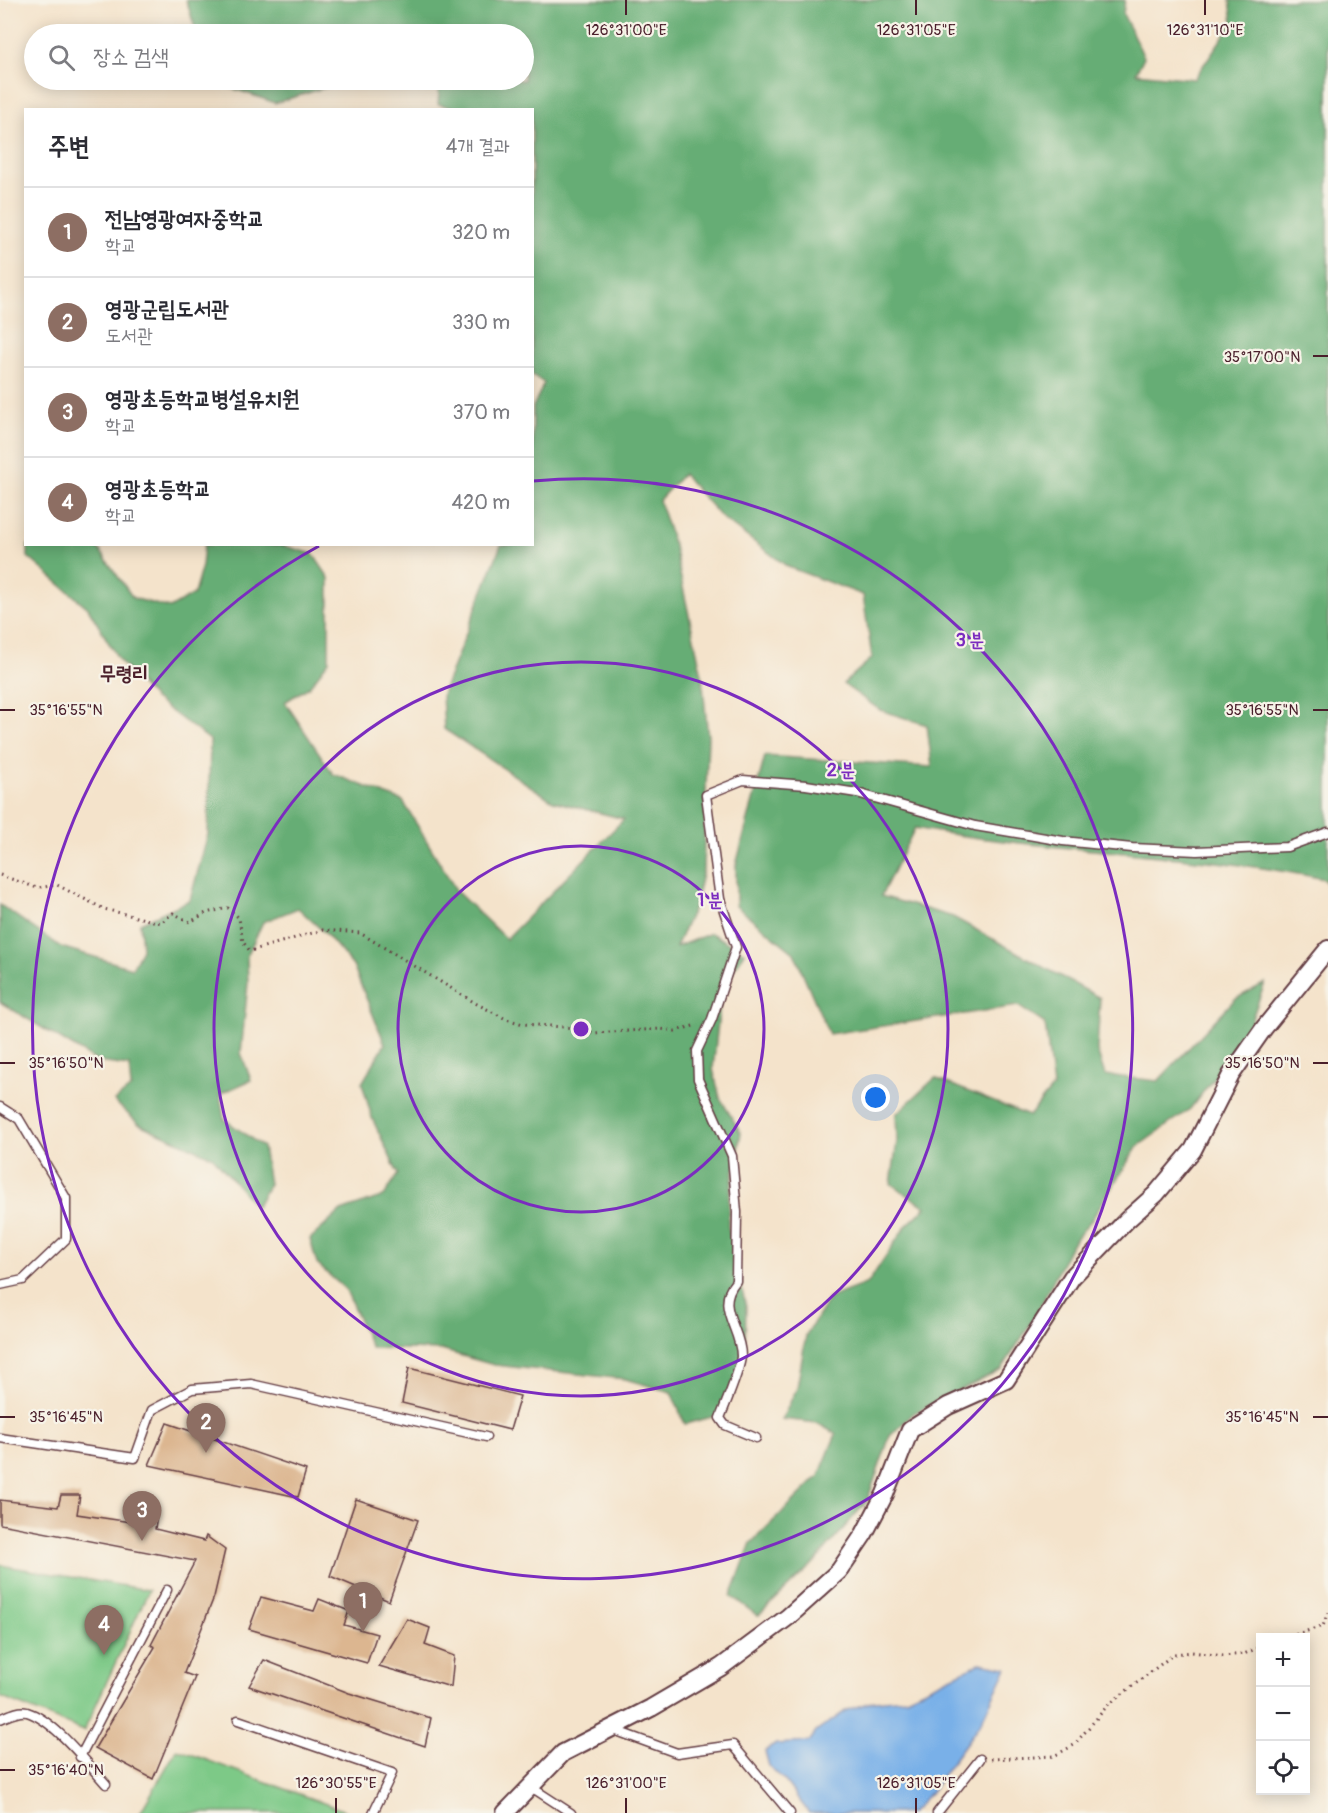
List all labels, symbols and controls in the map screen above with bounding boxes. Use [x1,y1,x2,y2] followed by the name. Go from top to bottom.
[585,21,667,40] text: 126°31'00"E
[876,21,956,40] text: 126°31'05"E
[1167,21,1244,40] text: 126°31'10"E
[24,24,534,90] search box
[45,41,78,74] icon: search
[93,43,169,71] text: 장소 검색
[48,131,90,163] text: 주변
[446,134,510,159] text: 4개 결과
[105,205,264,233] text: 전남영광여자중학교
[64,220,71,245] text: 1
[452,220,510,245] text: 320 m
[105,233,137,258] text: 학교
[105,295,229,323] text: 영광군립도서관
[62,310,73,335] text: 2
[452,310,510,335] text: 330 m
[105,323,153,348] text: 도서관
[1224,348,1300,367] text: 35°17'00"N
[105,385,300,413] text: 영광초등학교병설유치원
[62,400,73,425] text: 3
[453,400,510,425] text: 370 m
[105,413,137,438] text: 학교
[105,475,211,503] text: 영광초등학교
[62,490,73,515] text: 4
[451,490,510,515] text: 420 m
[105,503,137,528] text: 학교
[956,629,984,652] text: 3 분
[100,661,148,686] district label: 무령리
[29,701,103,720] text: 35°16'55"N
[1225,701,1299,720] text: 35°16'55"N
[827,759,855,782] text: 2 분
[697,889,723,912] text: 1 분
[571,1019,591,1039] centre of rings
[28,1054,104,1073] text: 35°16'50"N
[1224,1054,1300,1073] text: 35°16'50"N
[861,1083,890,1112] your location
[186,1404,226,1453] pin: 2
[29,1408,103,1427] text: 35°16'45"N
[1225,1408,1299,1427] text: 35°16'45"N
[122,1492,162,1541] pin: 3
[344,1582,382,1632] pin: 1
[84,1606,124,1655] pin: 4
[1256,1633,1310,1795] map controls
[1256,1633,1310,1687] button: +
[1256,1687,1310,1741] button: −
[1256,1741,1310,1795] button: locate
[28,1761,104,1780] text: 35°16'40"N
[295,1774,377,1793] text: 126°30'55"E
[585,1774,667,1793] text: 126°31'00"E
[876,1774,956,1793] text: 126°31'05"E

